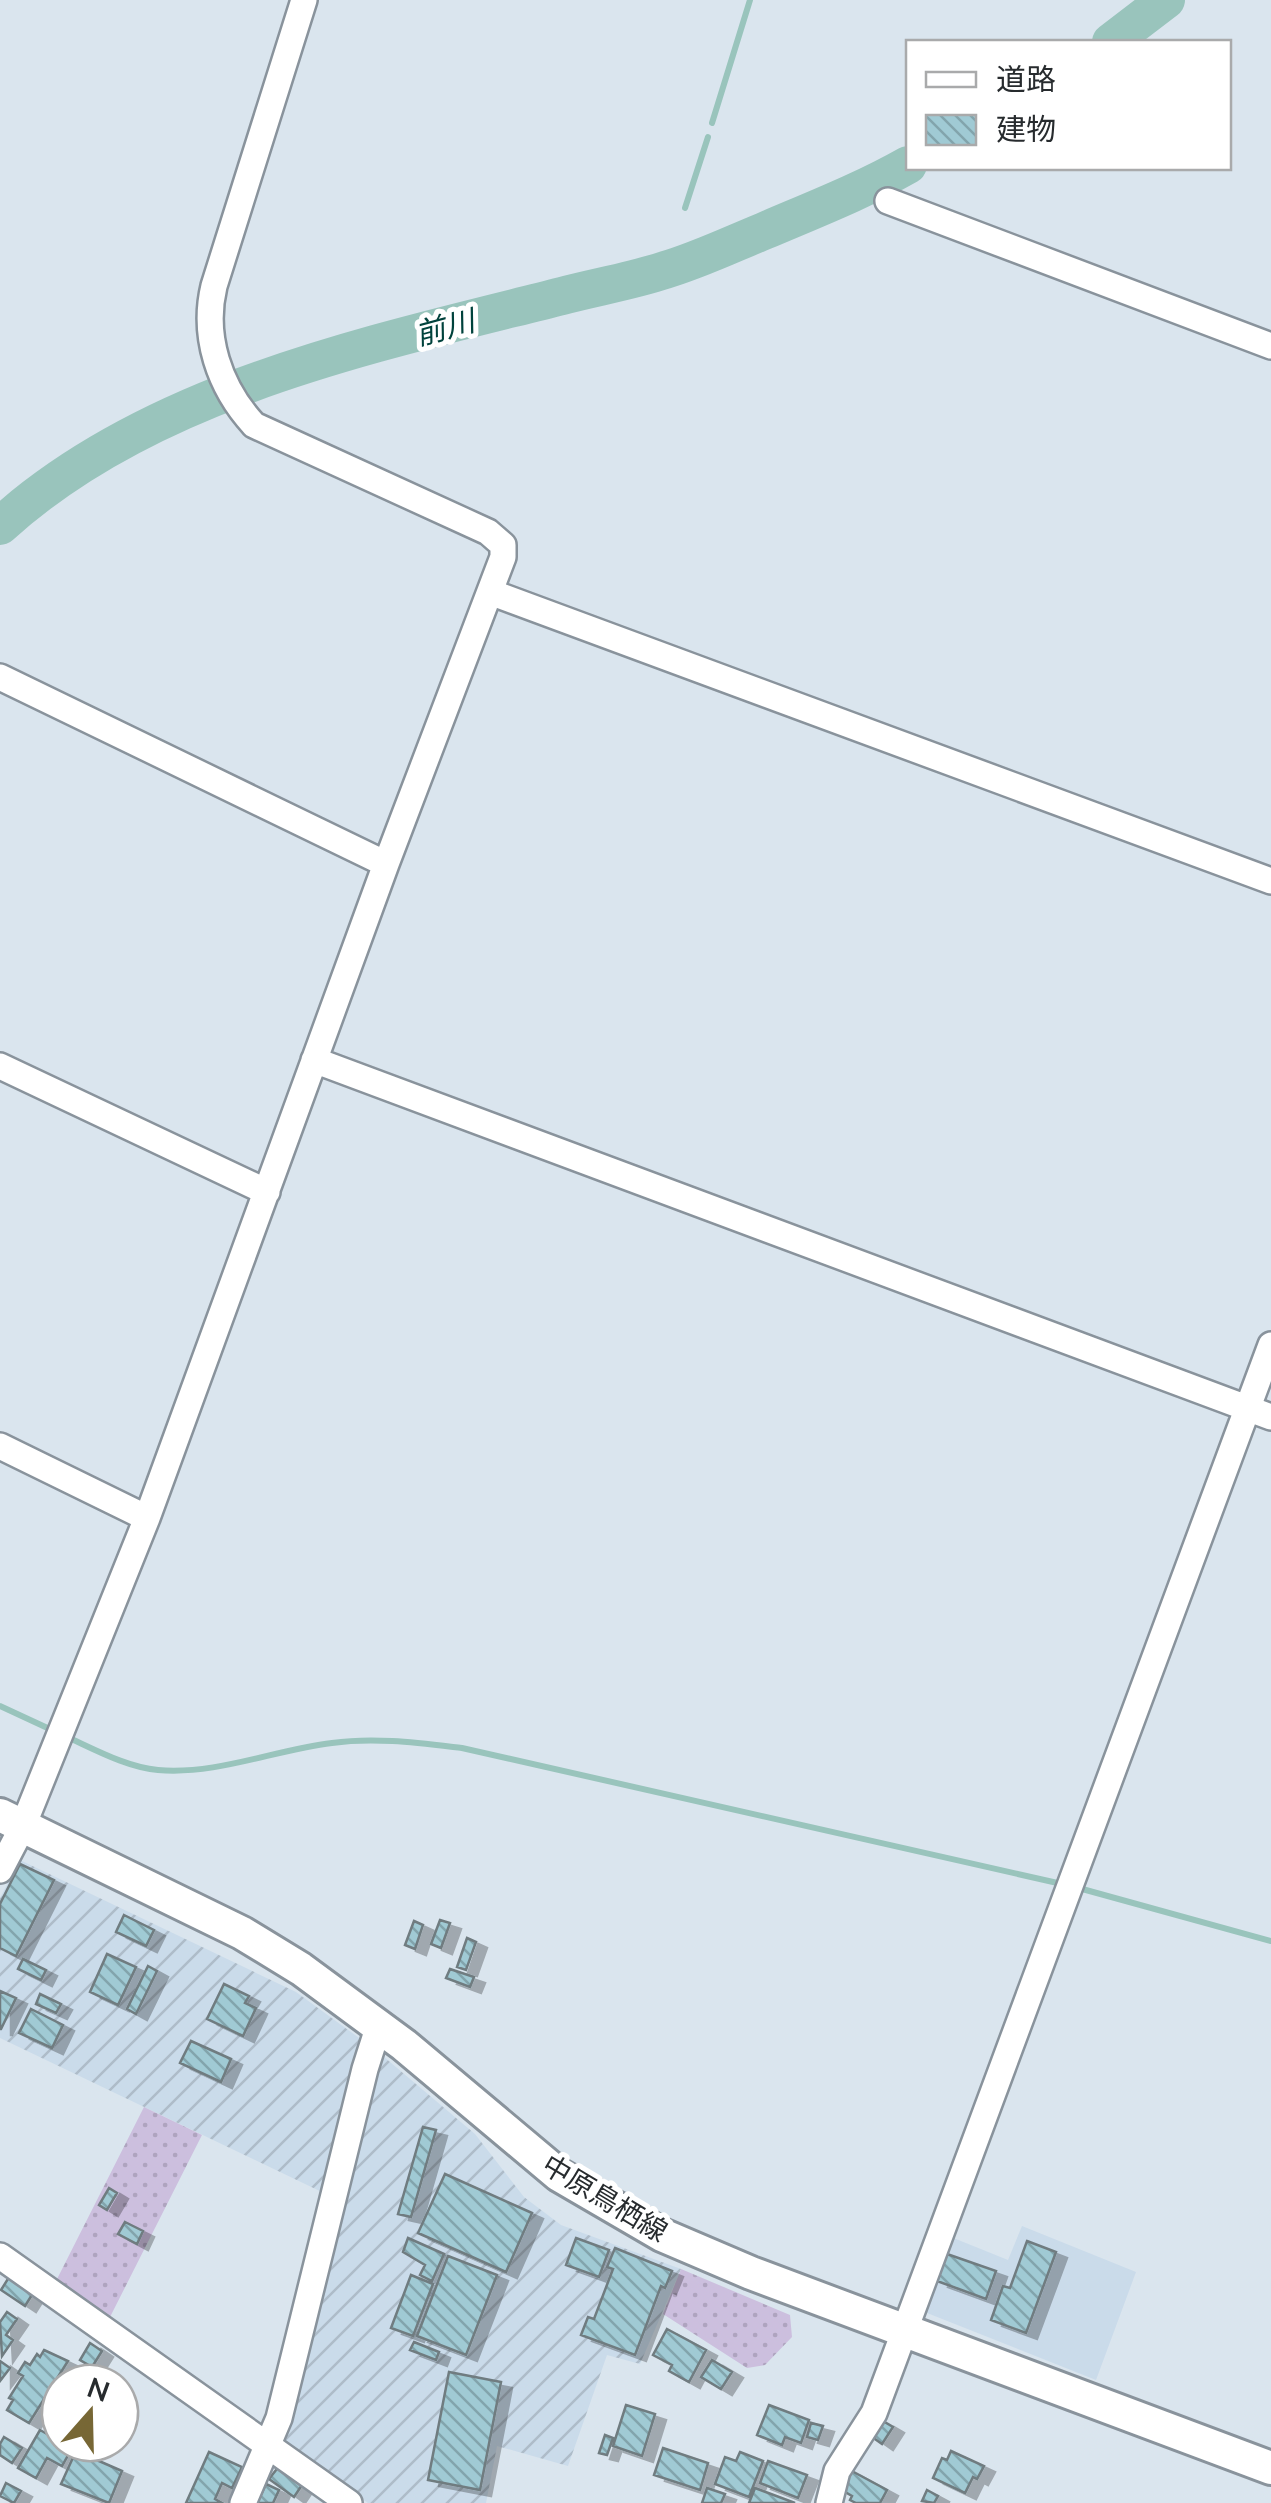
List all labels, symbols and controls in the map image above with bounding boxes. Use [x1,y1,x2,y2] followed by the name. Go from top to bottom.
[906,40,1231,170] legend
[996,60,1056,101] text: 道路
[996,110,1056,151] text: 建物
[411,300,482,356] water label: 前川
[535,2147,674,2251] street label: 中原鳥栖線
[40,2363,140,2463] north arrow
[82,2369,115,2412] text: N

